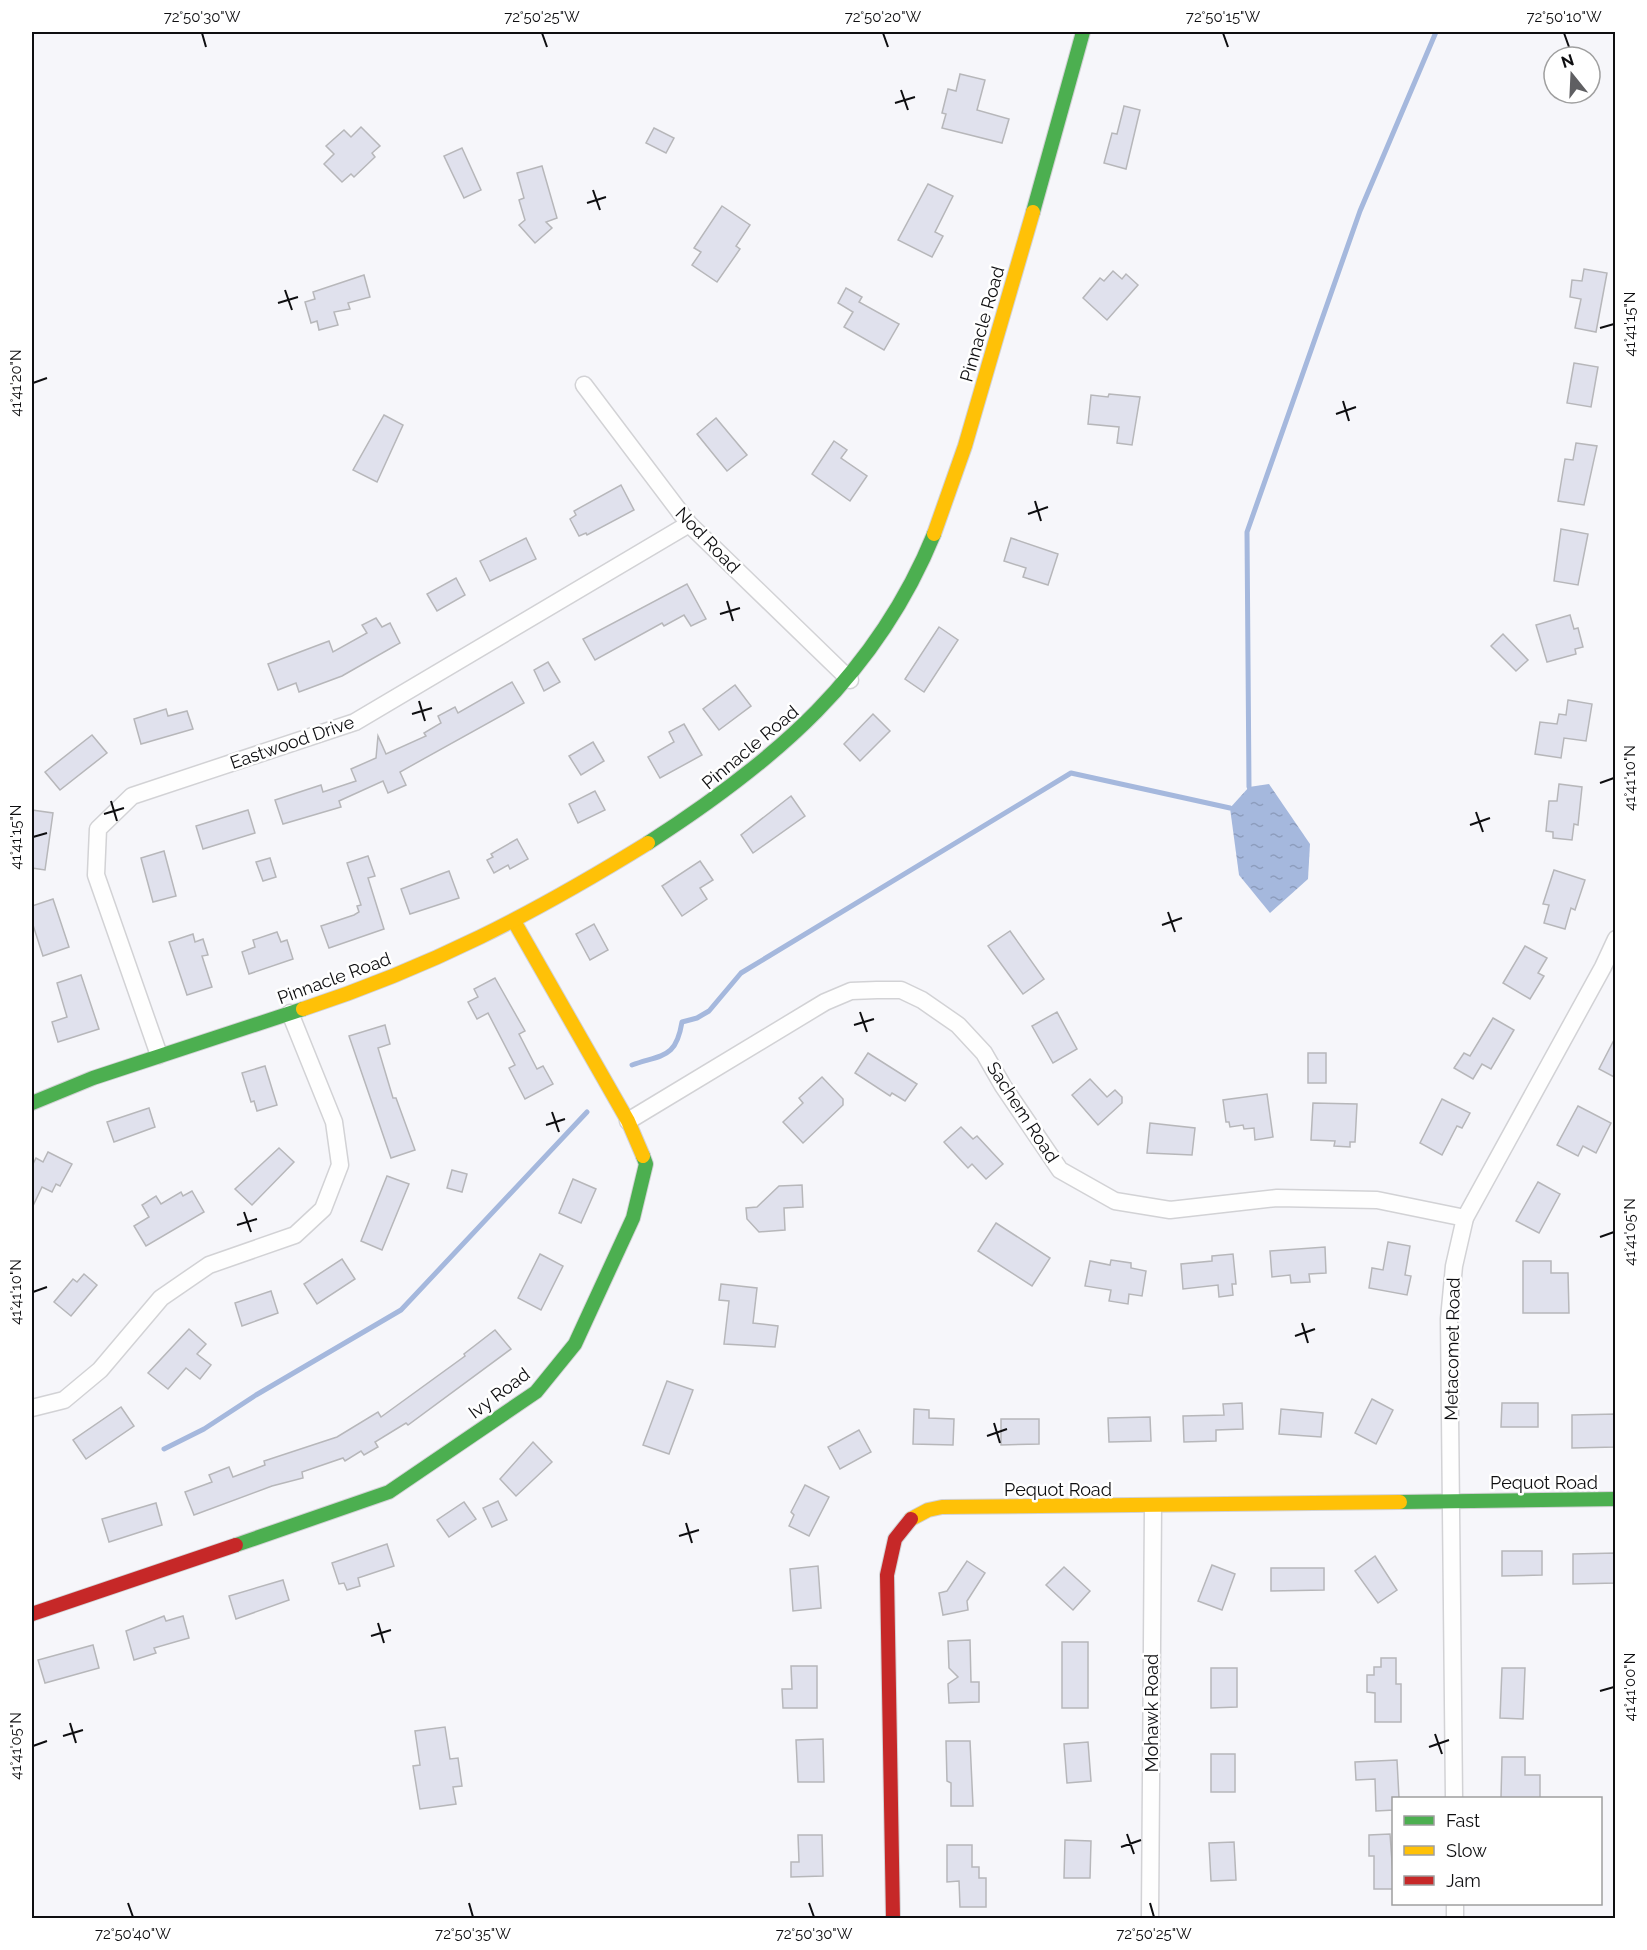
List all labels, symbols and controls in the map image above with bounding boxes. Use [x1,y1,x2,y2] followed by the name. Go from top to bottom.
[164,8,241,26] text: 72°50'30"W
[504,8,580,26] text: 72°50'25"W
[845,8,922,26] text: 72°50'20"W
[1186,8,1260,26] text: 72°50'15"W
[1526,8,1602,26] text: 72°50'10"W
[1542,45,1602,105] north arrow
[1559,50,1576,72] text: N
[956,264,1008,384] street label: Pinnacle Road
[1621,292,1639,356] text: 41°41'15"N
[7,349,25,417] text: 41°41'20"N
[671,503,745,577] street label: Nod Road
[698,701,802,793] street label: Pinnacle Road
[227,711,357,773] street label: Eastwood Drive
[1621,745,1639,811] text: 41°41'10"N
[7,805,25,869] text: 41°41'15"N
[274,948,394,1008] street label: Pinnacle Road
[983,1058,1063,1166] street label: Sachem Road
[1621,1198,1639,1266] text: 41°41'05"N
[7,1259,25,1325] text: 41°41'10"N
[1440,1277,1464,1421] street label: Metacomet Road
[464,1363,534,1423] street label: Ivy Road
[1490,1472,1598,1493] street label: Pequot Road
[1004,1479,1112,1500] street label: Pequot Road
[1621,1653,1639,1721] text: 41°41'00"N
[1141,1654,1162,1772] street label: Mohawk Road
[7,1712,25,1780] text: 41°41'05"N
[1392,1797,1602,1905] legend
[1446,1810,1480,1831] text: Fast
[1446,1840,1487,1861] text: Slow
[1446,1870,1481,1891] text: Jam
[95,1925,171,1943] text: 72°50'40"W
[435,1925,511,1943] text: 72°50'35"W
[776,1925,853,1943] text: 72°50'30"W
[1116,1925,1192,1943] text: 72°50'25"W

